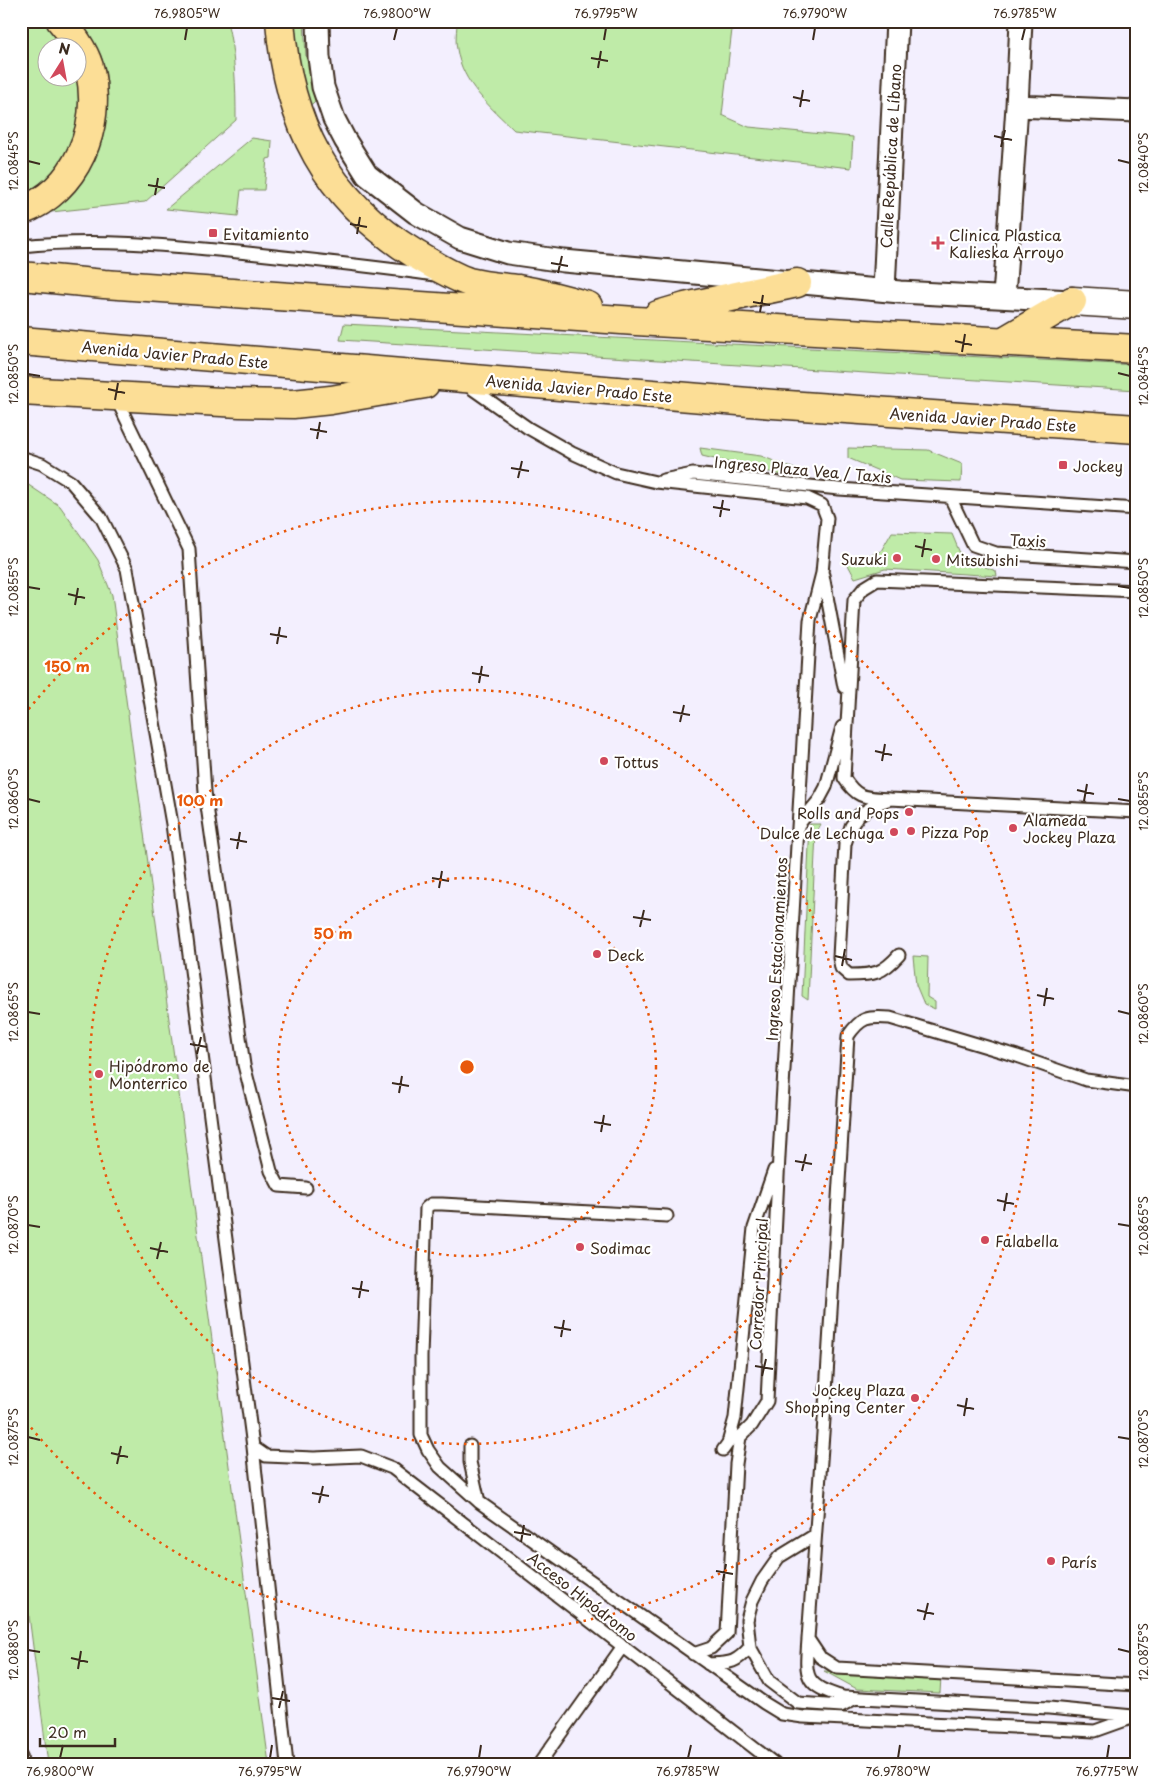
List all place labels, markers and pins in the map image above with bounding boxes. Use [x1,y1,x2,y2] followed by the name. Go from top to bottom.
[223,222,309,245] place label: Evitamiento
[949,223,1064,263] place label: Clinica Plastica Kalieska Arroyo
[207,227,219,239] marker: Evitamiento
[931,236,945,250] marker: Clinica Plastica Kalieska Arroyo
[1073,454,1123,477] place label: Jockey
[1057,459,1069,471] marker: Jockey
[841,547,887,570] place label: Suzuki
[946,548,1019,571] place label: Mitsubishi
[891,552,903,564] marker: Suzuki
[930,553,942,565] marker: Mitsubishi
[614,750,659,773] place label: Tottus
[598,755,610,767] marker: Tottus
[797,801,899,824] place label: Rolls and Pops
[903,806,915,818] marker: Rolls and Pops
[1023,808,1116,848] place label: Alameda Jockey Plaza
[921,820,989,843] place label: Pizza Pop
[760,821,885,844] place label: Dulce de Lechuga
[1007,822,1019,834] marker: Alameda Jockey Plaza
[905,825,917,837] marker: Pizza Pop
[888,826,900,838] marker: Dulce de Lechuga
[607,943,644,966] place label: Deck
[591,948,603,960] marker: Deck
[109,1054,210,1094] place label: Hipódromo de Monterrico
[458,1058,476,1076] centre of rings
[93,1068,105,1080] marker: Hipódromo de Monterrico
[995,1229,1059,1252] place label: Falabella
[979,1234,991,1246] marker: Falabella
[590,1236,651,1259] place label: Sodimac
[574,1241,586,1253] marker: Sodimac
[784,1378,906,1418] place label: Jockey Plaza Shopping Center
[909,1392,921,1404] marker: Jockey Plaza Shopping Center
[1061,1550,1097,1573] place label: París
[1045,1555,1057,1567] marker: París

